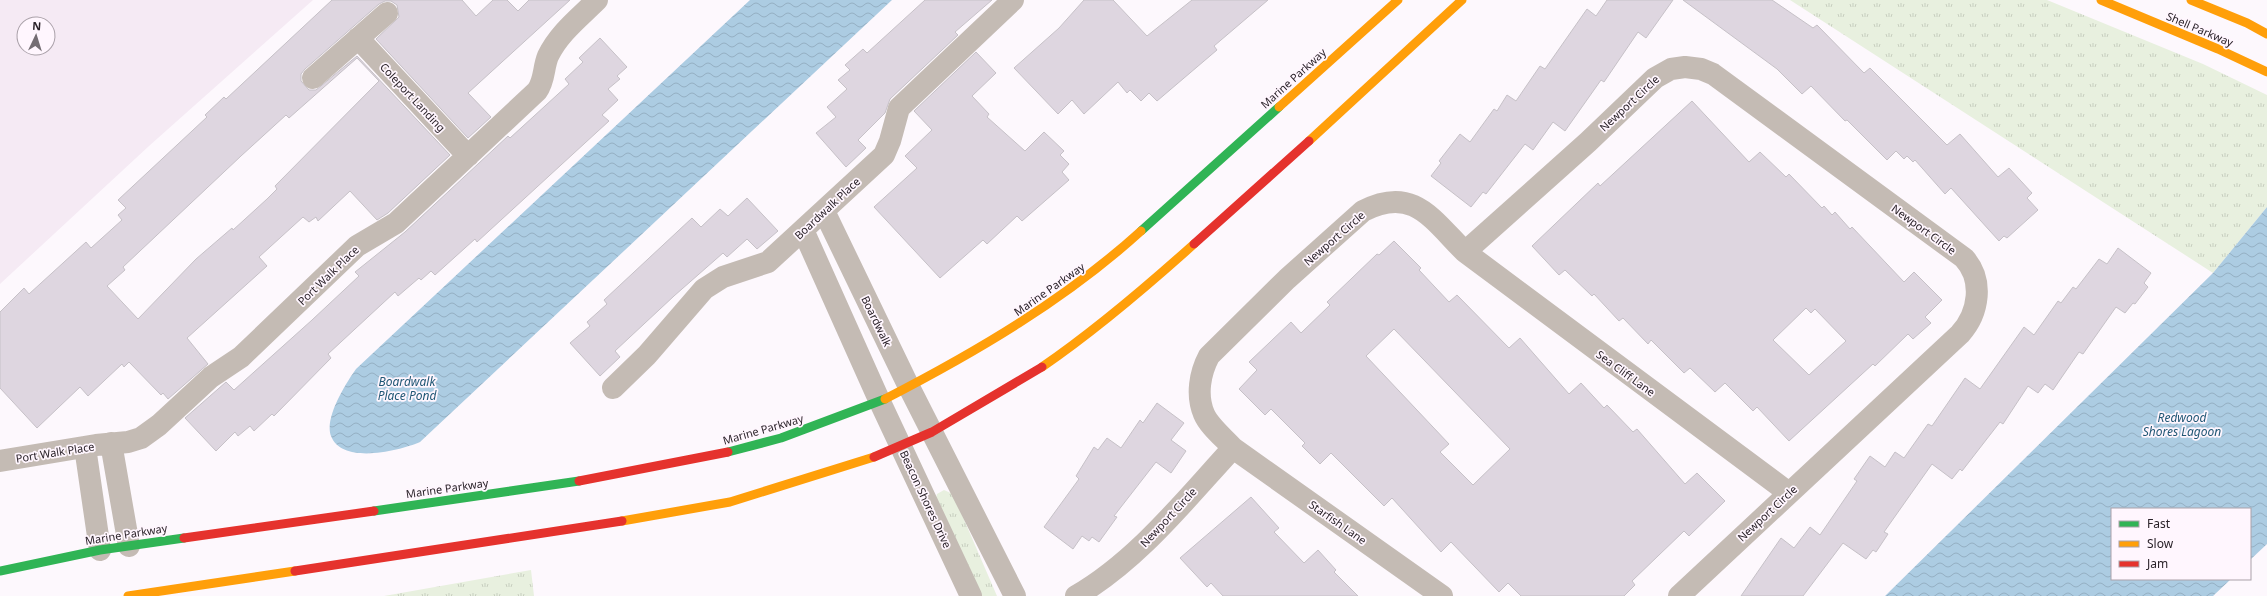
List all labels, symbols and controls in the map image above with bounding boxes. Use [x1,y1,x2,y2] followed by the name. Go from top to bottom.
[2164,8,2236,50] street label: Shell Parkway
[16,16,56,56] north arrow
[32,18,42,33] text: N
[1257,44,1329,111] street label: Marine Parkway
[377,59,449,135] street label: Coleport Landing
[1596,72,1662,134] street label: Newport Circle
[791,174,863,242] street label: Boardwalk Place
[1889,201,1959,257] street label: Newport Circle
[1300,207,1368,269] street label: Newport Circle
[294,242,362,308] street label: Port Walk Place
[1011,259,1088,319] street label: Marine Parkway
[858,293,896,349] street label: Boardwalk
[1594,347,1658,399] street label: Sea Cliff Lane
[378,373,437,404] water label: Boardwalk Place Pond
[2143,409,2221,440] water label: Redwood Shores Lagoon
[721,410,805,448] street label: Marine Parkway
[15,438,95,466] street label: Port Walk Place
[897,448,955,550] street label: Beacon Shores Drive
[405,475,490,501] street label: Marine Parkway
[1734,482,1800,544] street label: Newport Circle
[1137,484,1199,550] street label: Newport Circle
[1306,497,1370,547] street label: Starfish Lane
[2111,508,2251,580] legend
[2147,515,2171,532] text: Fast
[84,520,169,548] street label: Marine Parkway
[2147,535,2174,552] text: Slow
[2146,555,2168,572] text: Jam

